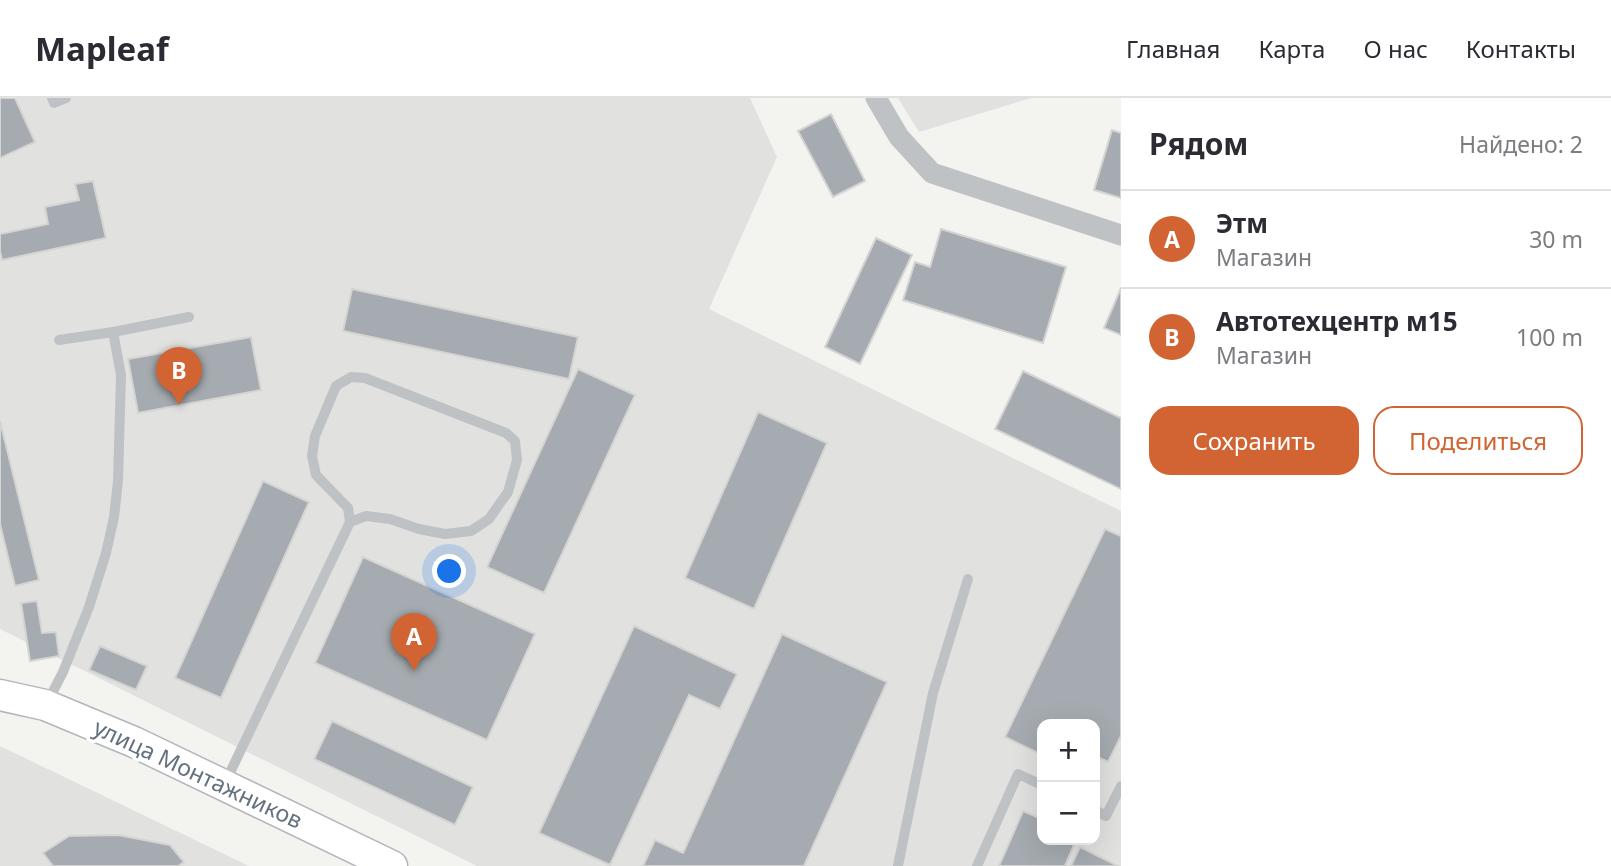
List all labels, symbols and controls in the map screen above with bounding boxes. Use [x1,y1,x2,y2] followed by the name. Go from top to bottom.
[35,26,169,71] text: Mapleaf
[1126,32,1220,65] text: Главная
[1258,32,1325,65] text: Карта
[1363,32,1428,65] text: О нас
[1466,32,1576,65] text: Контакты
[1149,123,1248,164] text: Рядом
[1459,128,1583,160] text: Найдено: 2
[1216,205,1268,241] text: Этм
[1164,223,1180,255] text: A
[1529,223,1583,255] text: 30 m
[1216,241,1312,273] text: Магазин
[1216,303,1458,339] text: Автотехцентр м15
[1164,321,1180,353] text: B
[1516,321,1583,353] text: 100 m
[1216,339,1312,371] text: Магазин
[156,347,202,405] pin: B
[1149,406,1359,475] button: Сохранить
[1373,406,1583,475] button: Поделиться
[432,554,466,588] your location
[391,613,437,671] pin: A
[89,711,308,836] street label: улица Монтажников
[1037,719,1100,845] map controls
[1037,719,1100,782] button: +
[1037,782,1100,845] button: −

